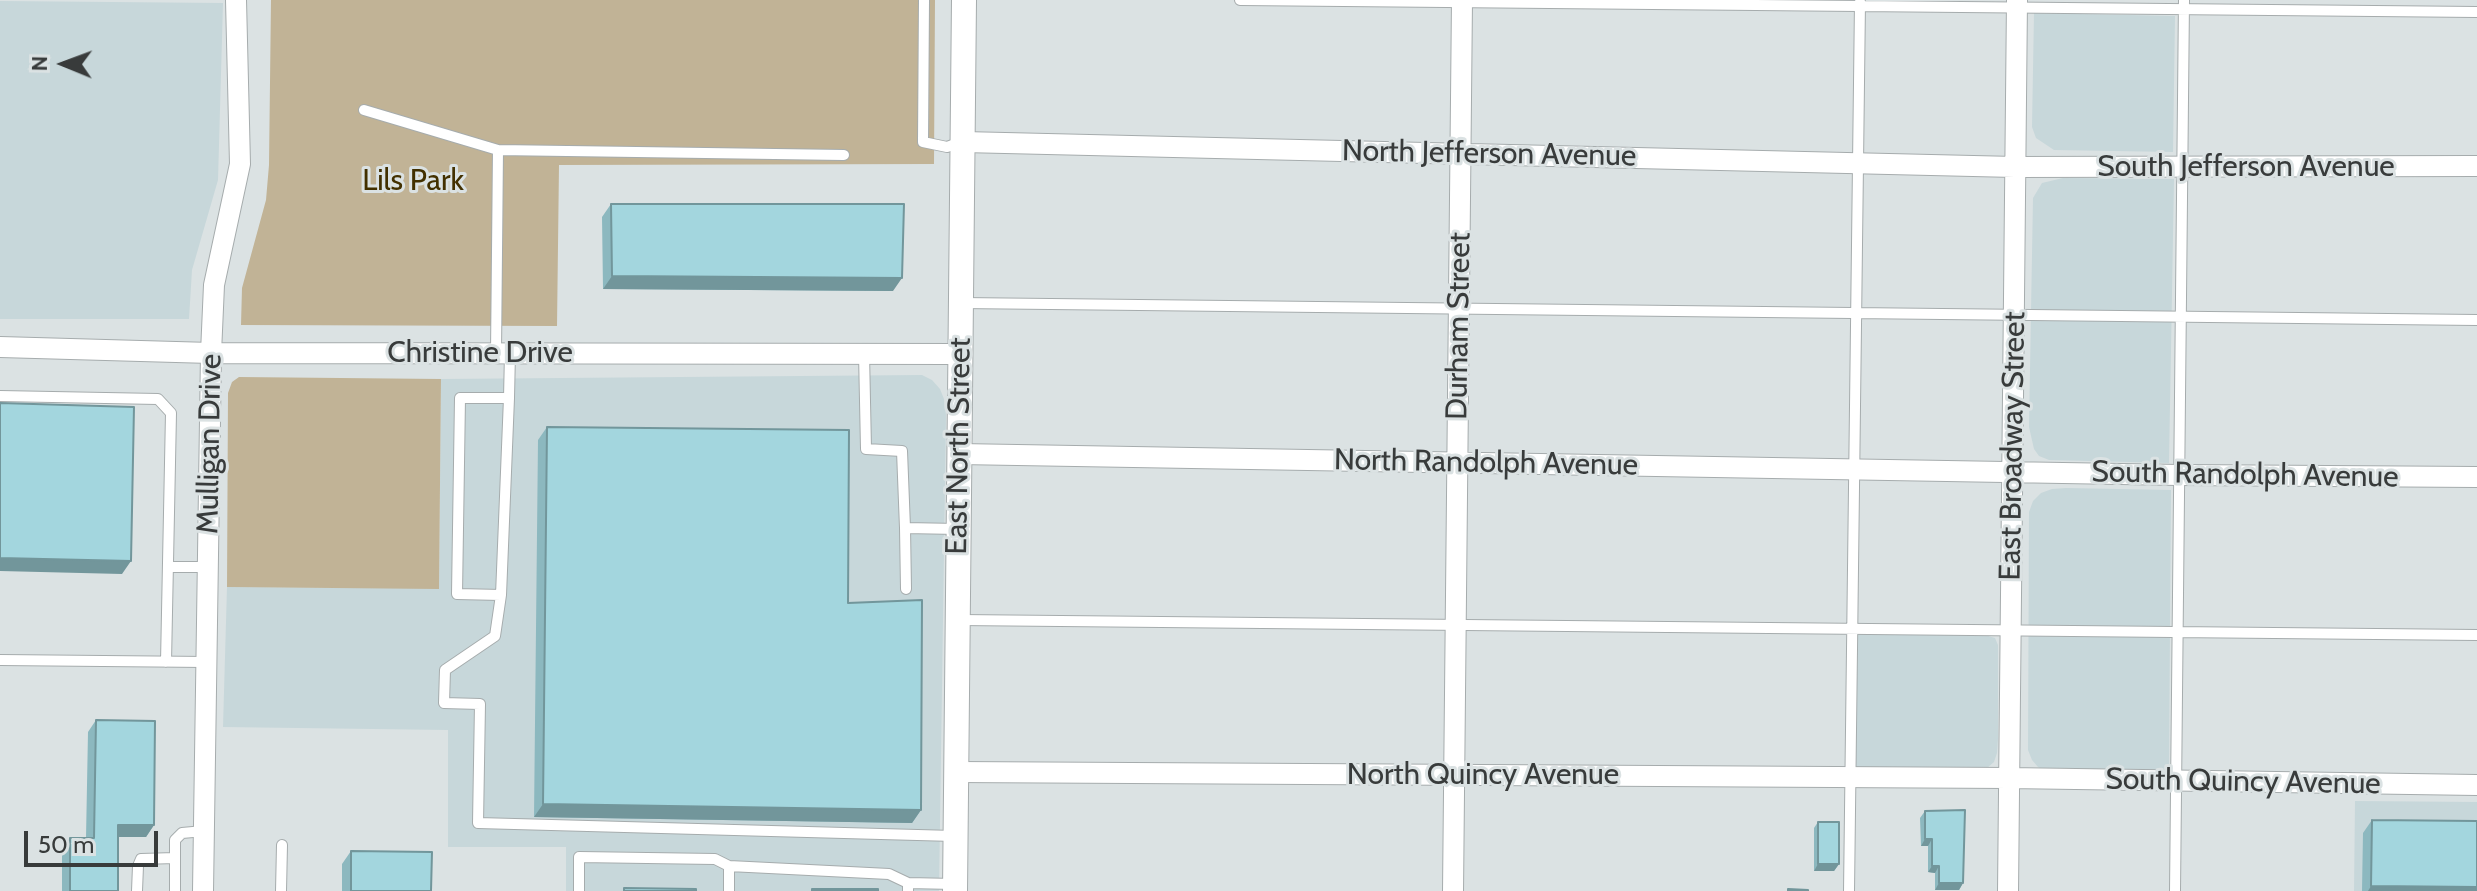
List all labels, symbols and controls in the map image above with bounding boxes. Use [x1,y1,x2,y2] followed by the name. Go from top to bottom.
[24,24,104,104] north arrow
[26,56,53,72] text: N
[1342,133,1636,175] street label: North Jefferson Avenue
[2097,149,2395,185] street label: South Jefferson Avenue
[362,163,464,199] park label: Lils Park
[1439,232,1479,420] street label: Durham Street
[1993,311,2033,581] street label: East Broadway Street
[387,335,573,371] street label: Christine Drive
[939,337,979,555] street label: East North Street
[190,354,230,534] street label: Mulligan Drive
[1334,442,1638,484] street label: North Randolph Avenue
[2091,454,2399,496] street label: South Randolph Avenue
[1347,757,1619,793] street label: North Quincy Avenue
[2105,762,2381,802] street label: South Quincy Avenue
[28,815,162,865] scale bar
[38,830,94,859] text: 50 m

